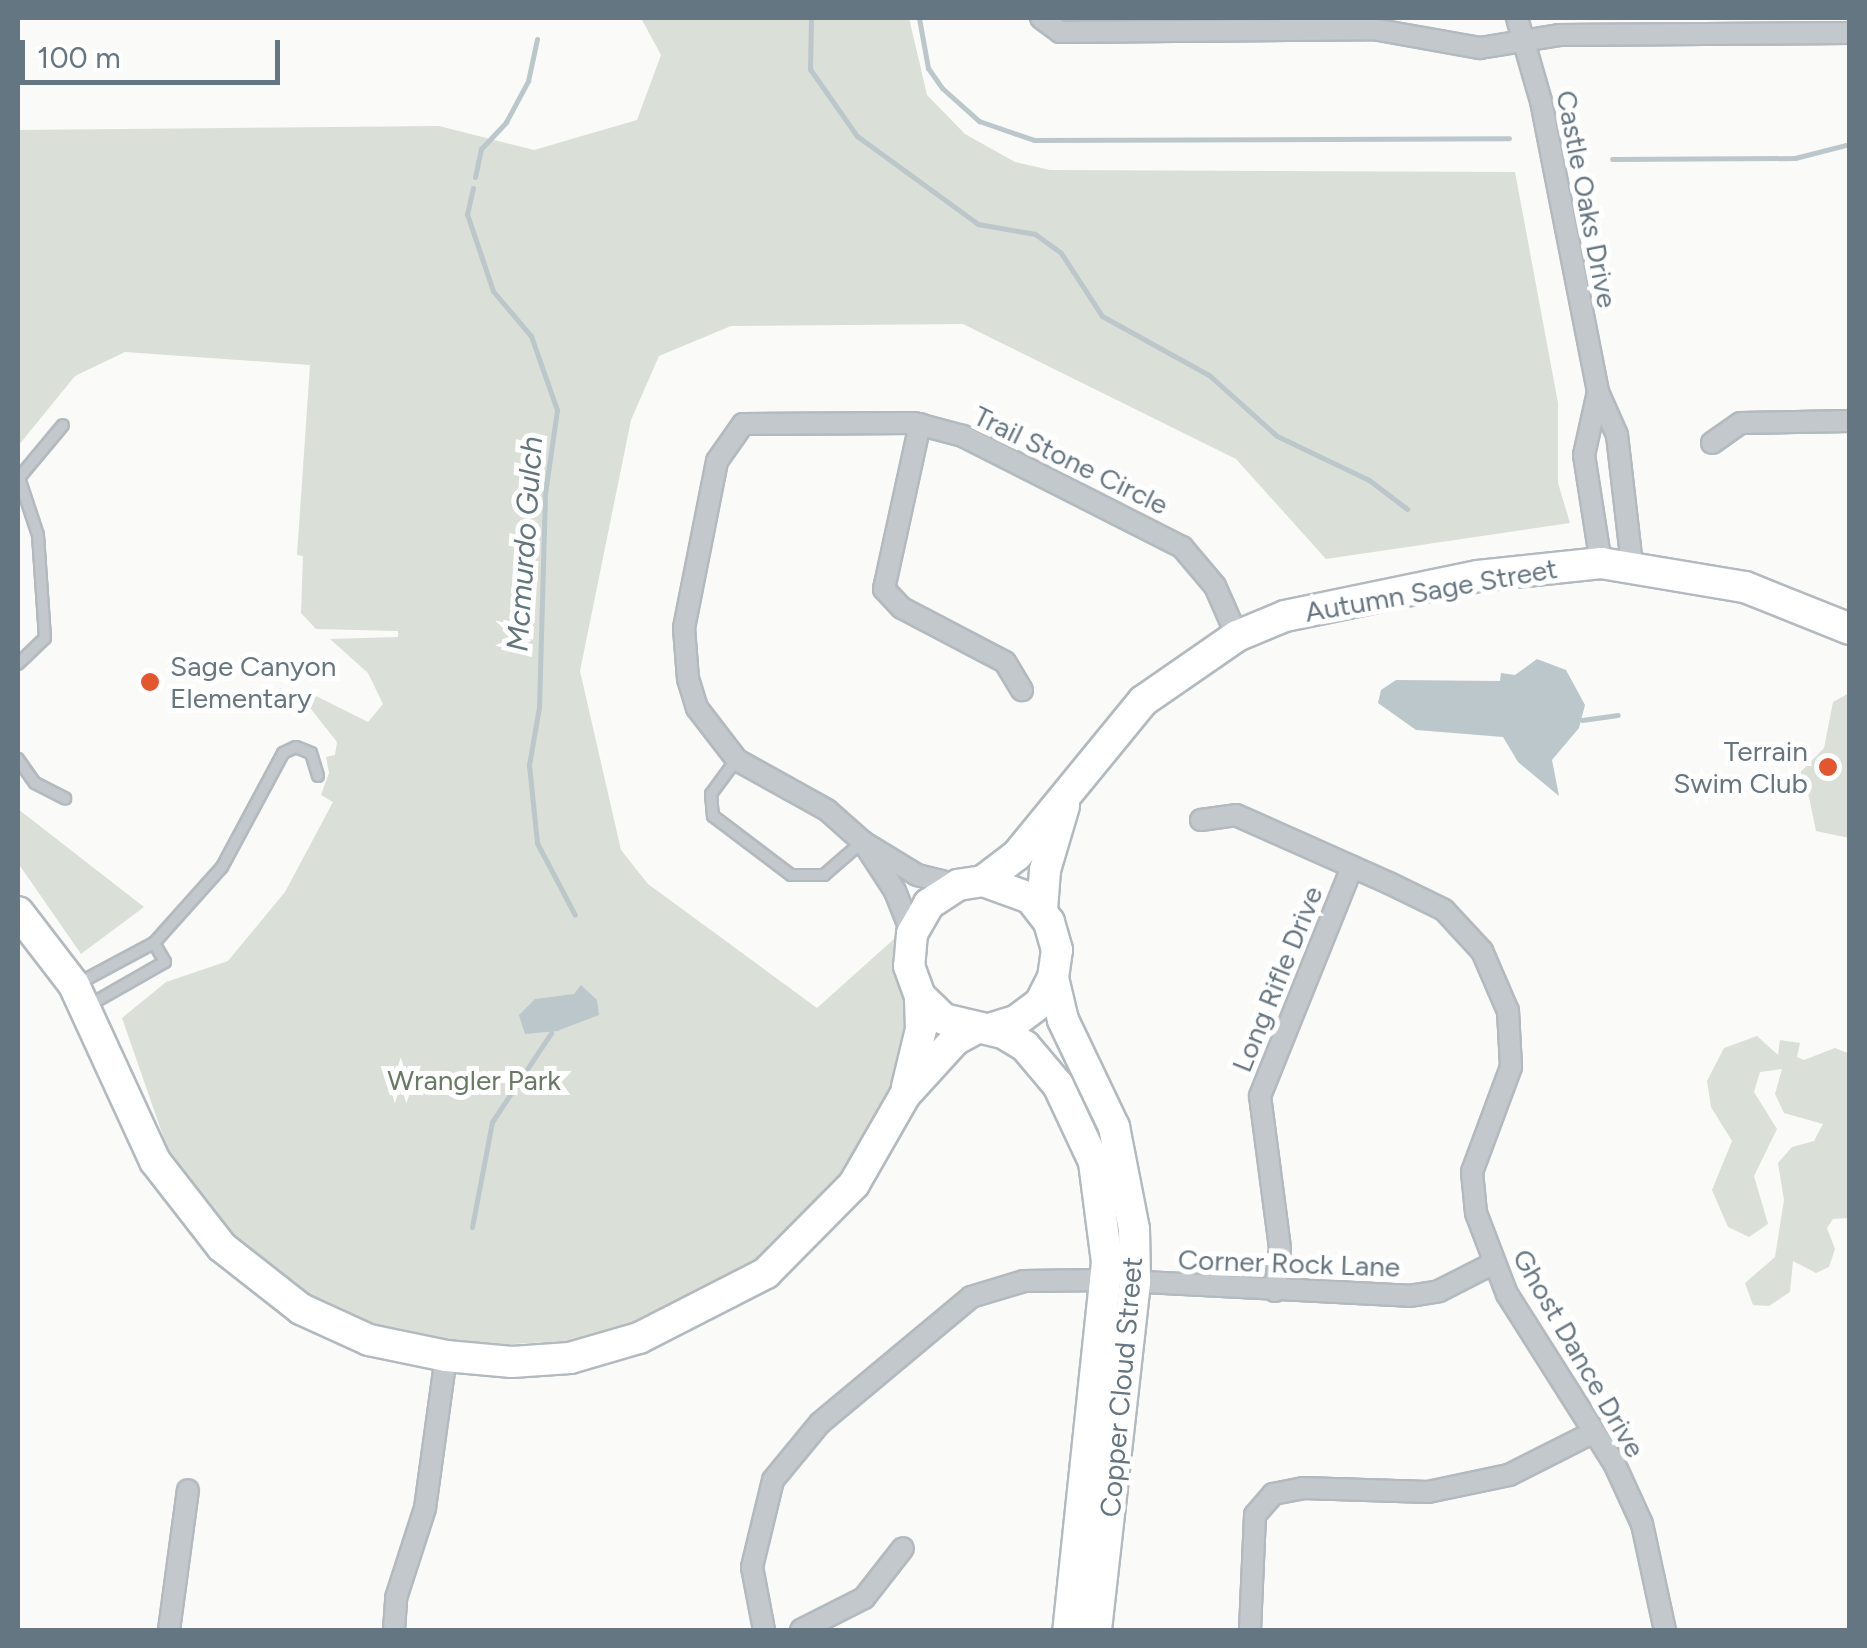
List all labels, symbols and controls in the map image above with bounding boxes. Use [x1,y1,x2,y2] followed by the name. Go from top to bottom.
[25,20,285,82] scale bar
[37,39,121,76] text: 100 m
[1549,87,1625,311] street label: Castle Oaks Drive
[968,398,1174,522] street label: Trail Stone Circle
[500,435,550,653] water label: Mcmurdo Gulch
[1302,551,1560,629] street label: Autumn Sage Street
[170,649,336,715] place label: Sage Canyon Elementary
[139,671,161,693] marker: Sage Canyon Elementary
[1673,734,1808,800] place label: Terrain Swim Club
[1817,756,1839,778] marker: Terrain Swim Club
[1224,881,1330,1077] street label: Long Rifle Drive
[387,1063,561,1097] park label: Wrangler Park
[1177,1242,1401,1284] street label: Corner Rock Lane
[1506,1243,1652,1463] street label: Ghost Dance Drive
[1093,1255,1149,1519] street label: Copper Cloud Street

